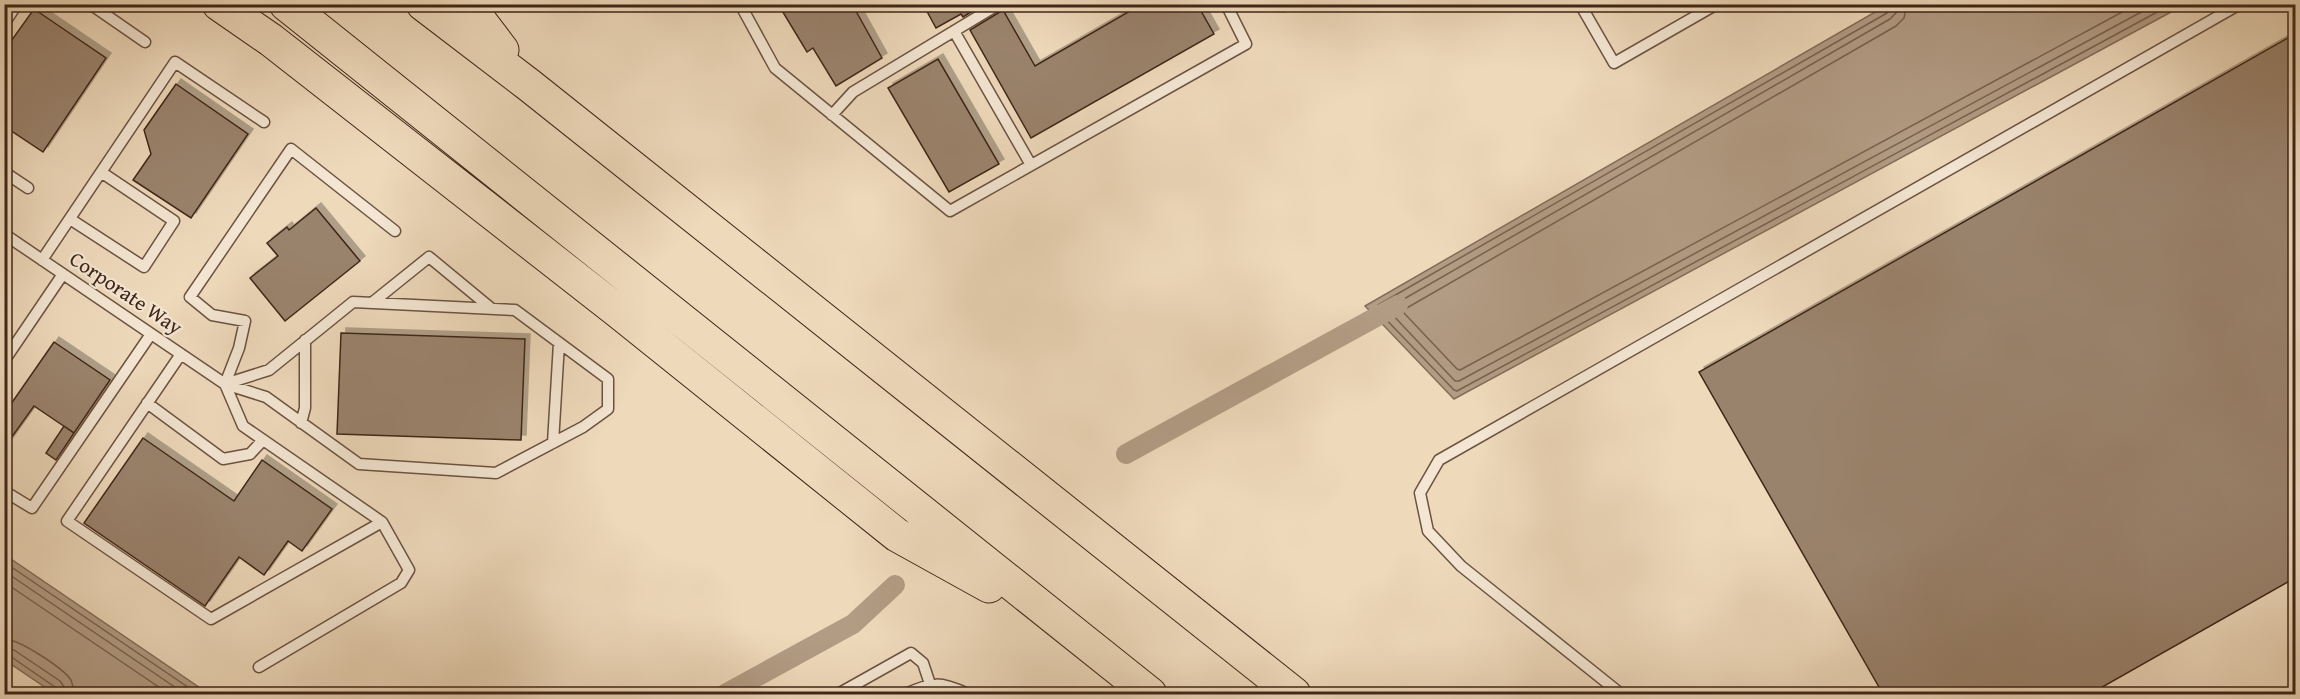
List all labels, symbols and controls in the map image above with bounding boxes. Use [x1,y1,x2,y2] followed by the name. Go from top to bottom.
[64,243,189,342] street label: Corporate Way

